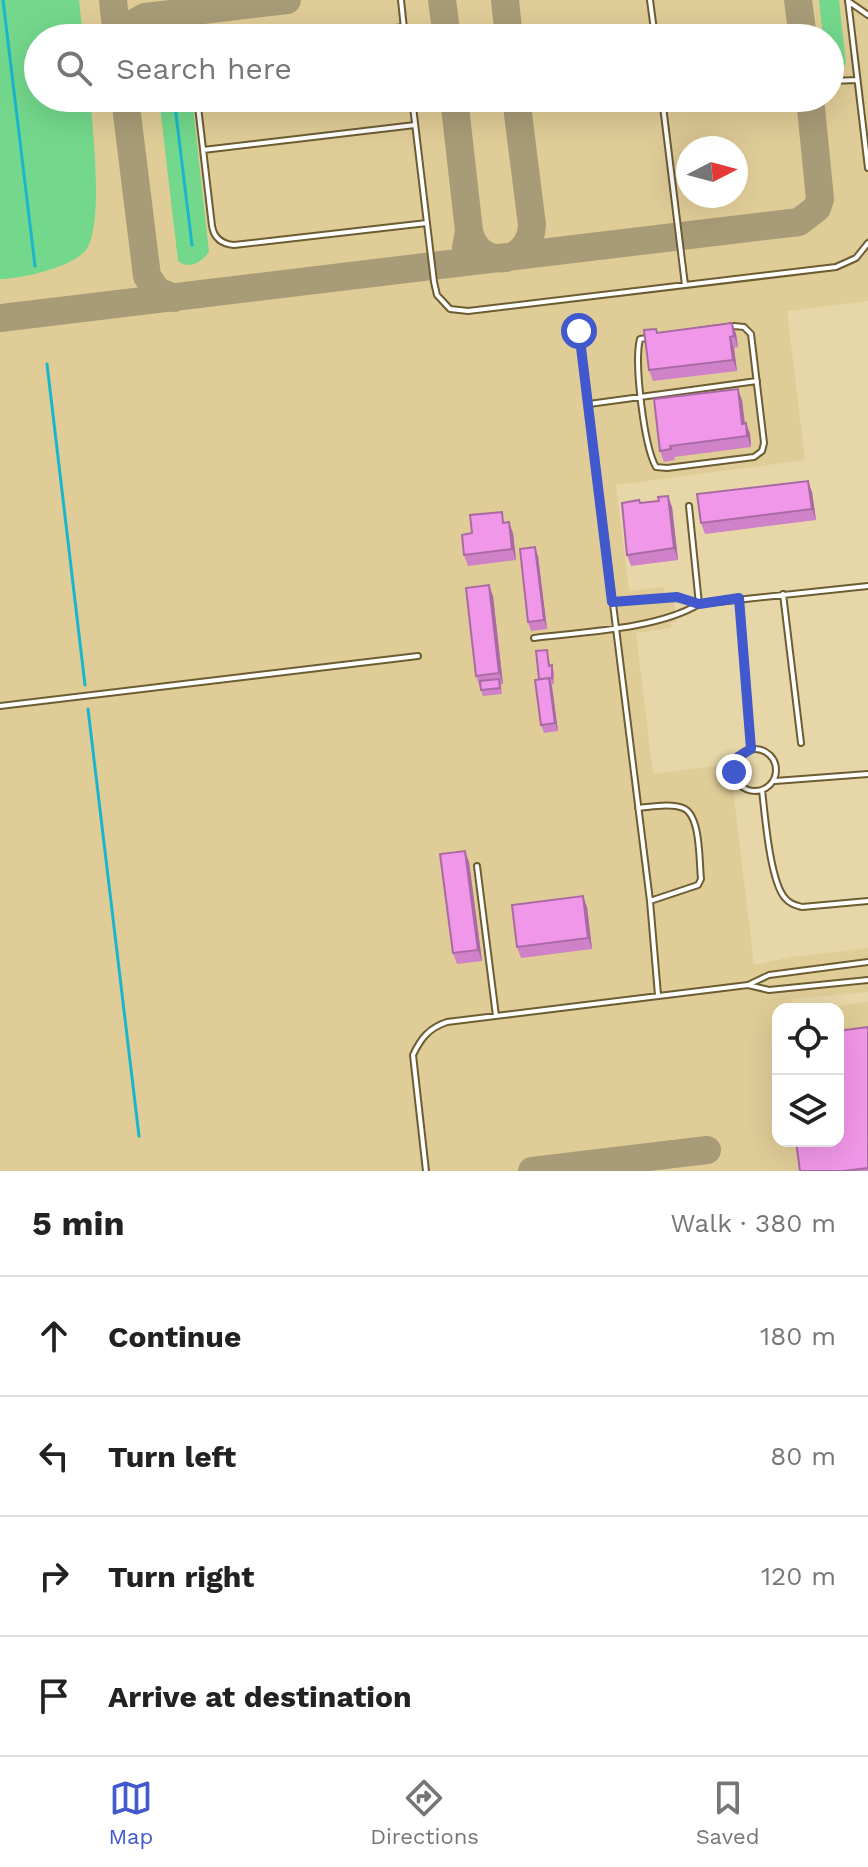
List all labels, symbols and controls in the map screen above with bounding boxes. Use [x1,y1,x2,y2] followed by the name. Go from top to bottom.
[24,24,844,112] search box
[52,46,96,90] icon: search
[116,51,292,86] text: Search here
[676,136,748,208] north arrow
[561,313,597,349] route start
[716,754,752,790] route end
[772,1003,844,1147] map controls
[772,1003,844,1075] button: locate
[772,1075,844,1147] button: layers
[32,1203,125,1243] text: 5 min
[671,1208,836,1238] text: Walk · 380 m
[32,1314,76,1358] icon: ahead
[108,1319,241,1354] text: Continue
[760,1321,836,1351] text: 180 m
[32,1434,76,1478] icon: left
[108,1439,236,1474] text: Turn left
[770,1441,836,1471] text: 80 m
[32,1554,76,1598] icon: right
[108,1559,254,1594] text: Turn right
[761,1561,836,1591] text: 120 m
[32,1674,76,1718] icon: arrive
[108,1679,412,1714] text: Arrive at destination
[108,1776,153,1849] tab: Map
[370,1776,479,1849] tab: Directions
[696,1776,760,1849] tab: Saved

